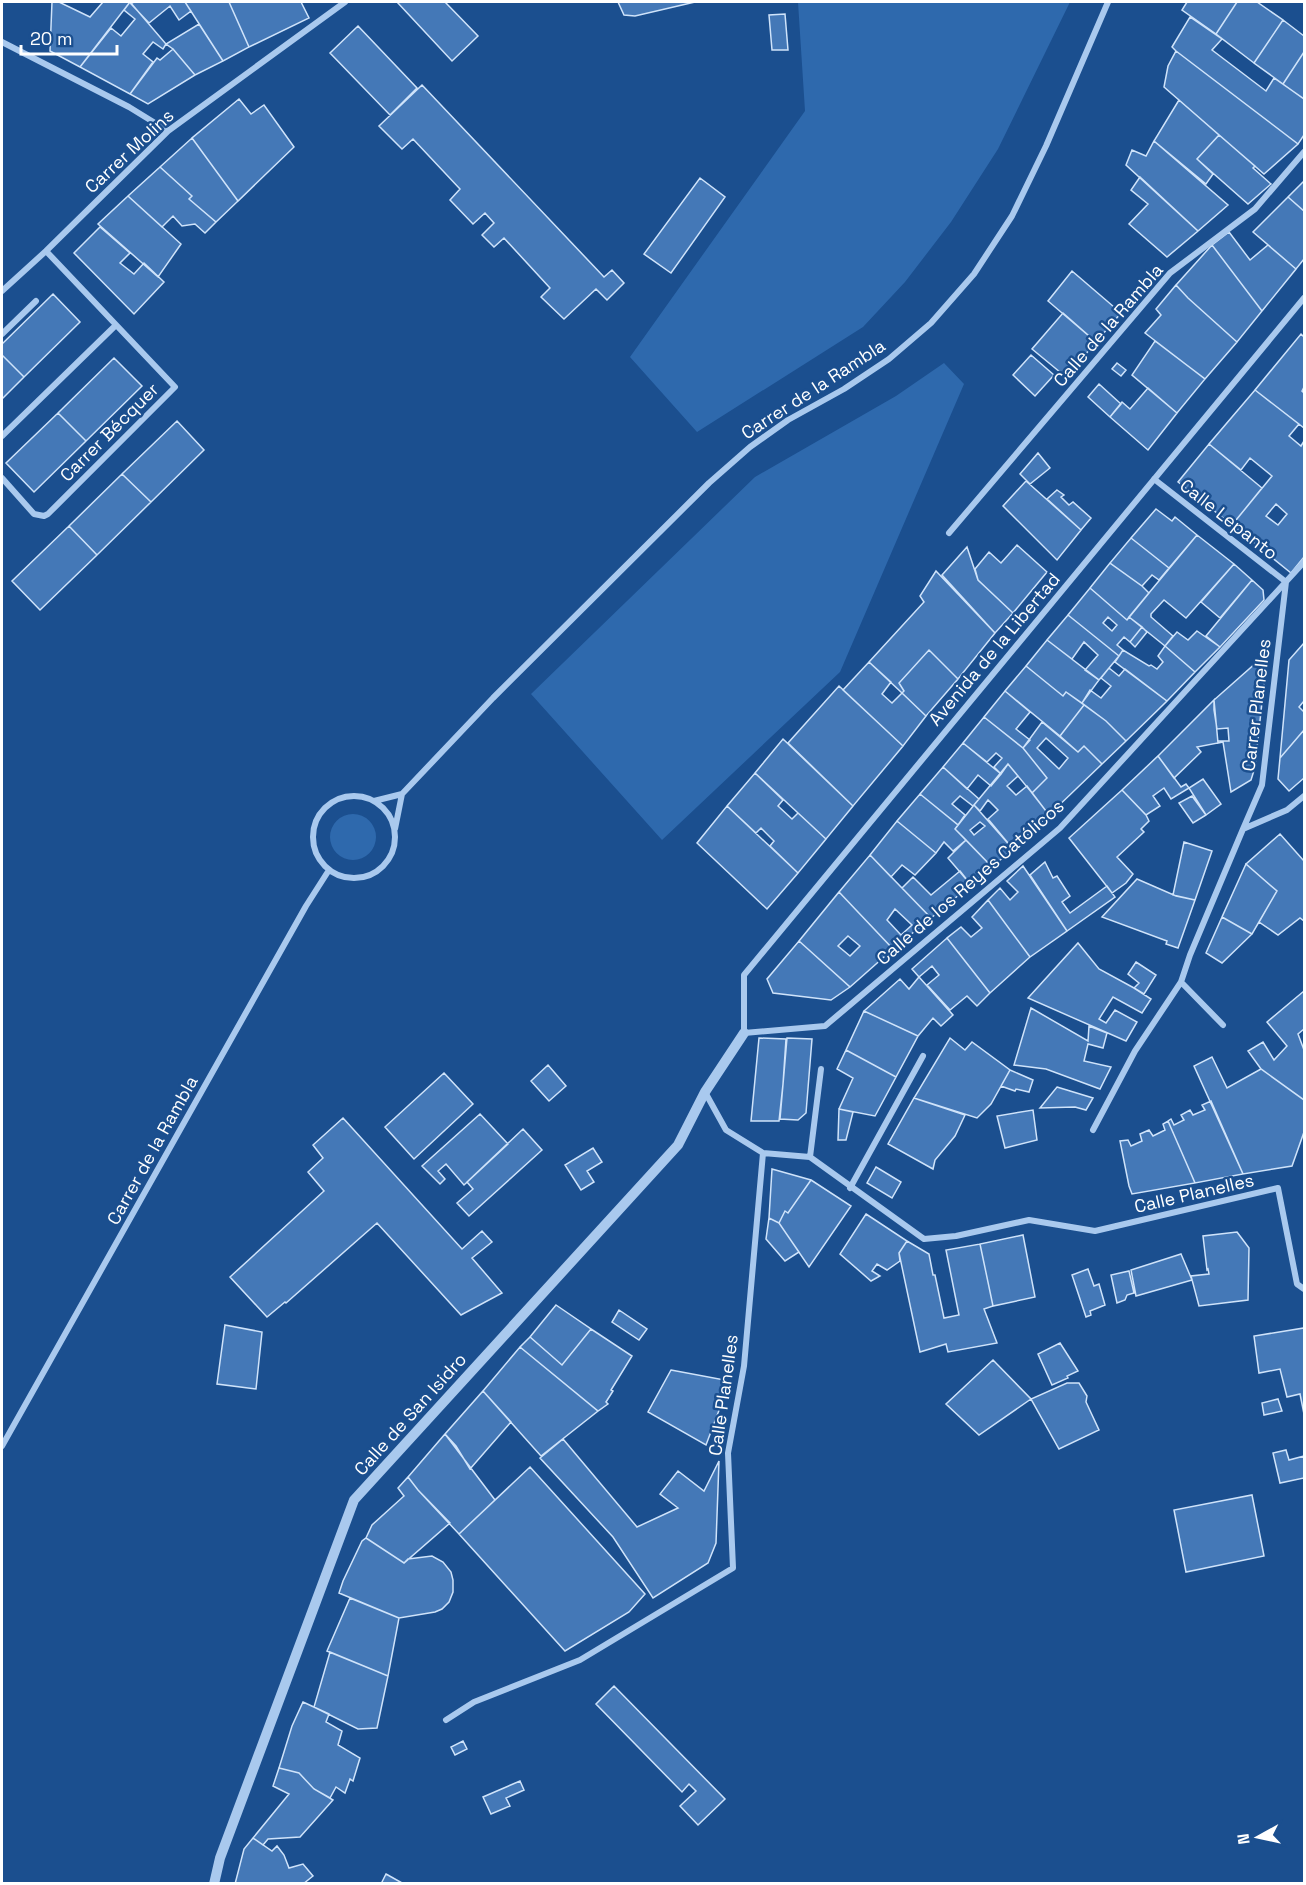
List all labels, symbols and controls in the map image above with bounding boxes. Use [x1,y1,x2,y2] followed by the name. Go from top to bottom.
[21,18,117,56] scale bar
[30,27,73,50] text: 20 m
[80,104,178,198] street label: Carrer Molins
[1048,259,1168,391] street label: Calle de la Rambla
[737,334,889,444] street label: Carrer de la Rambla
[55,378,163,486] street label: Carrer Bécquer
[1175,474,1283,564] street label: Calle Lepanto
[923,568,1065,730] street label: Avenida de la Libertad
[1236,637,1276,773] street label: Carrer Planelles
[872,794,1068,970] street label: Calle de los Reyes Católicos
[101,1071,203,1229] street label: Carrer de la Rambla
[1132,1168,1256,1218] street label: Calle Planelles
[703,1333,743,1457] street label: Calle Planelles
[349,1348,471,1480] street label: Calle de San Isidro
[1228,1807,1288,1867] north arrow
[1232,1832,1255,1846] text: N

